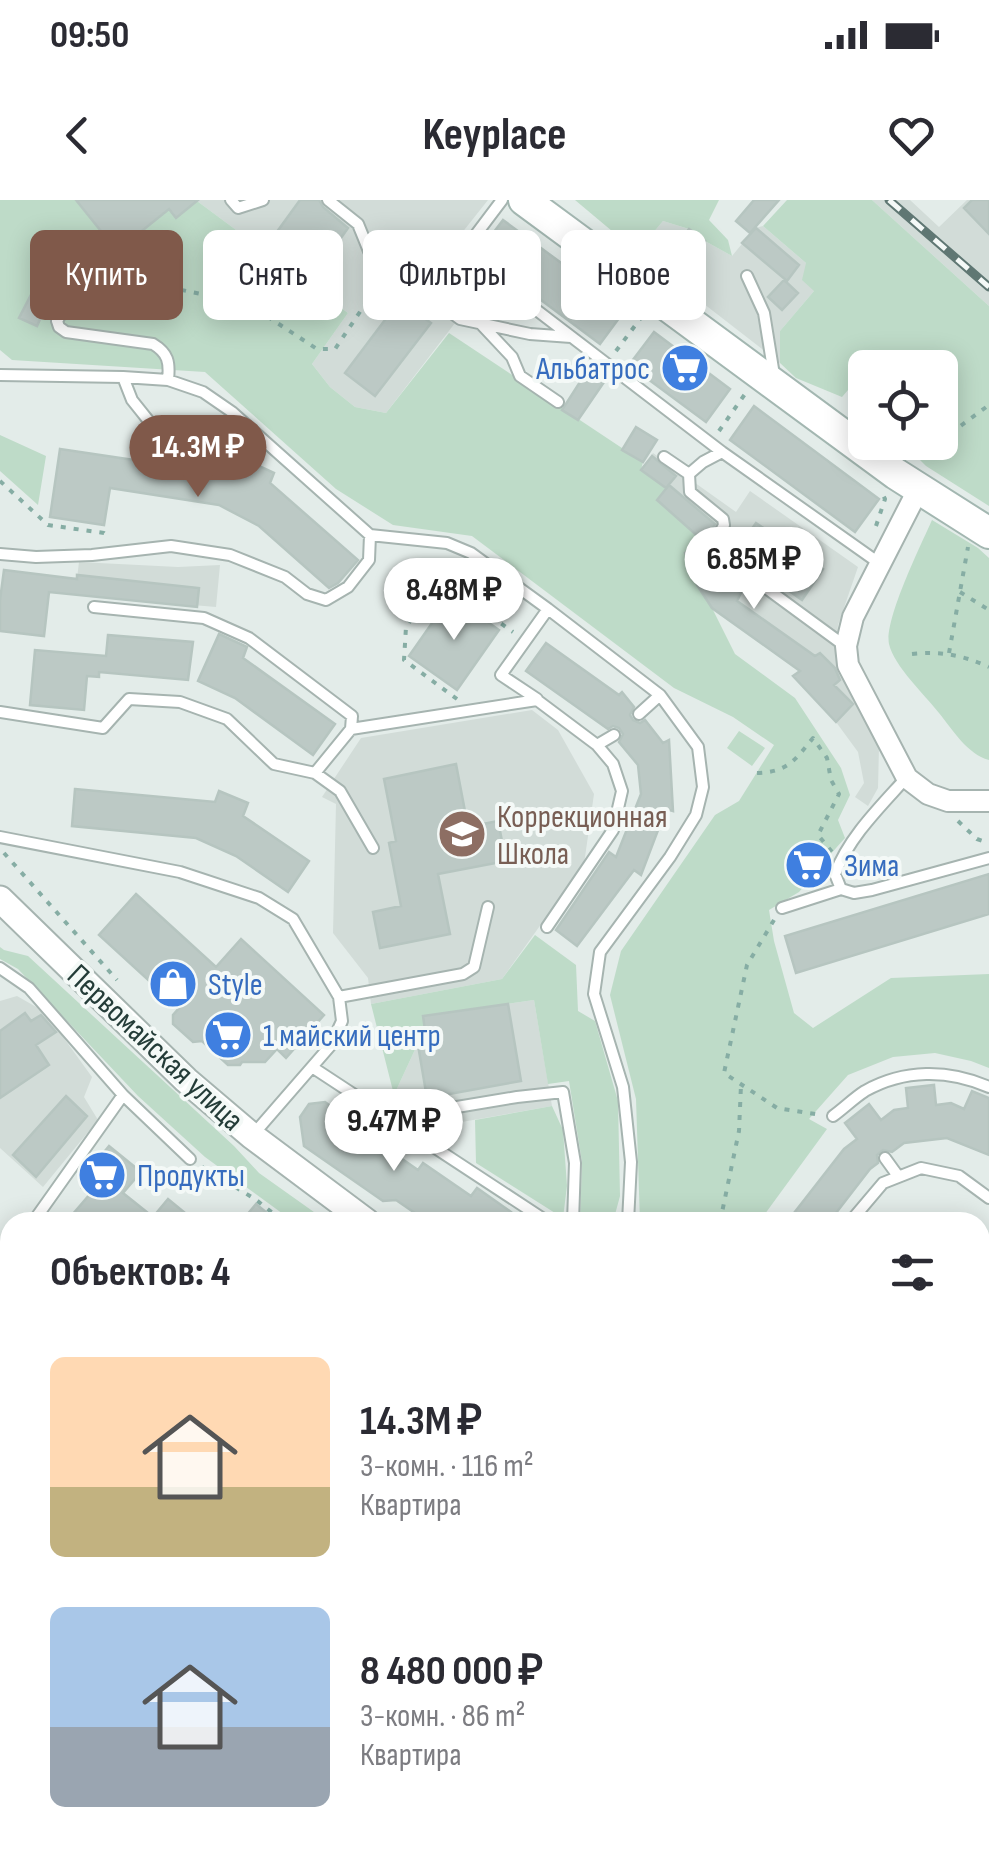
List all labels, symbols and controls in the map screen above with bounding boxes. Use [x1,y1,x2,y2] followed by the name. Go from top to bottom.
[50,13,129,58] text: 09:50
[50,108,105,163] icon: back
[422,108,567,163] text: Keyplace
[884,108,939,163] icon: heart
[30,230,183,320] chip: Купить
[203,230,343,320] chip: Снять
[363,230,541,320] chip: Фильтры
[561,230,706,320] chip: Новое
[659,342,711,394] supermarket icon: Альбатрос
[535,350,650,389] place label: Альбатрос
[848,350,958,460] map controls
[848,350,958,460] button: locate
[106,415,290,500] pin: 14.3M ₽
[151,428,245,467] text: 14.3M ₽
[662,527,846,612] pin: 6.85M ₽
[707,540,801,579] text: 6.85M ₽
[362,558,546,643] pin: 8.48M ₽
[406,571,502,610] text: 8.48M ₽
[497,798,668,874] place label: Коррекционная Школа
[436,808,488,860] school or university icon: Коррекционная Школа
[783,839,835,891] supermarket icon: Зима
[844,847,899,886] place label: Зима
[59,956,251,1140] street label: Первомайская улица
[147,958,199,1010] shop icon: Style
[208,966,263,1005] place label: Style
[202,1009,254,1061] supermarket icon: 1 майский центр
[263,1017,441,1056] place label: 1 майский центр
[302,1089,486,1174] pin: 9.47M ₽
[347,1102,441,1141] text: 9.47M ₽
[76,1149,128,1201] supermarket icon: Продукты
[137,1157,245,1196] place label: Продукты
[885,1245,940,1300] icon: filters
[50,1247,230,1298] text: Объектов: 4
[360,1396,482,1447] text: 14.3M ₽
[130,1397,250,1517] icon: home
[360,1447,534,1486] text: 3-комн. · 116 m²
[360,1486,462,1525] text: Квартира
[360,1646,543,1697] text: 8 480 000 ₽
[130,1647,250,1767] icon: home
[360,1697,525,1736] text: 3-комн. · 86 m²
[360,1736,462,1775] text: Квартира

